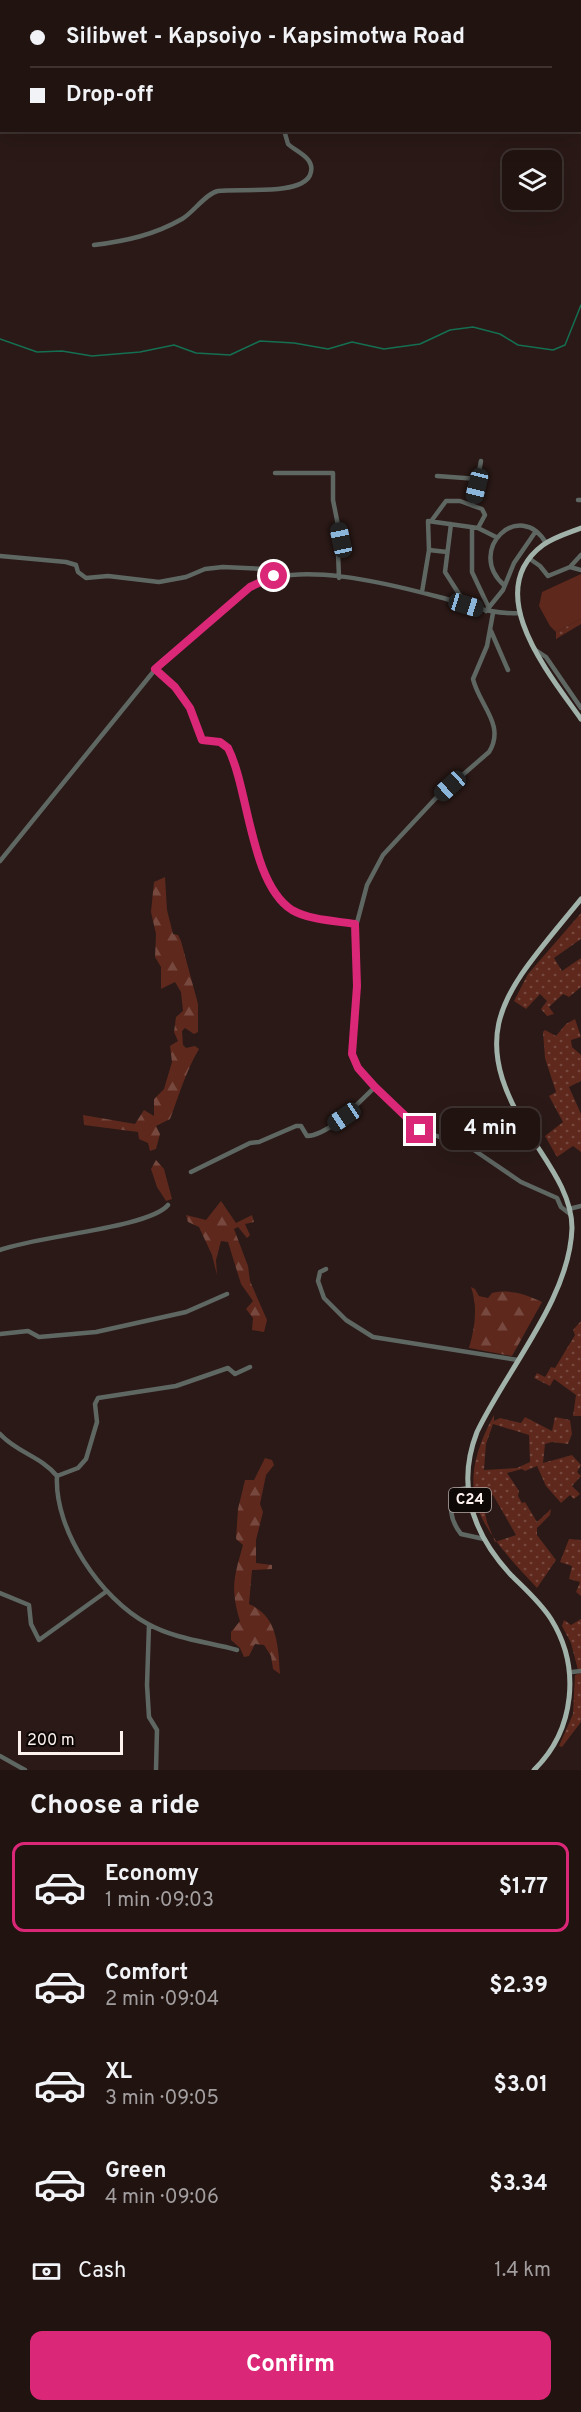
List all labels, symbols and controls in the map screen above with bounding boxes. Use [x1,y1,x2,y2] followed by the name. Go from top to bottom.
[66,24,465,51] text: Silibwet - Kapsoiyo - Kapsimotwa Road
[66,82,153,109] text: Drop-off
[502,150,562,210] map controls
[502,150,562,210] button: layers
[464,466,490,506] car
[328,521,354,559] car
[260,562,287,589] route start
[446,591,486,619] car
[431,767,469,805] car
[324,1099,364,1135] car
[441,1109,540,1151] callout: 4 min
[406,1116,433,1143] route end
[464,1116,517,1142] text: 4 min
[449,1488,491,1512] road number: C24
[18,1728,123,1756] scale bar
[27,1731,75,1751] text: 200 m
[30,1789,200,1823] text: Choose a ride
[33,1860,87,1914] icon: car
[105,1861,199,1888] text: Economy
[499,1874,548,1901] text: $1.77
[105,1888,214,1914] text: 1 min · 09:03
[33,1959,87,2013] icon: car
[105,1960,188,1987] text: Comfort
[489,1973,548,2000] text: $2.39
[105,1987,219,2013] text: 2 min · 09:04
[33,2058,87,2112] icon: car
[105,2059,132,2086] text: XL
[493,2072,548,2099] text: $3.01
[105,2086,219,2112] text: 3 min · 09:05
[33,2157,87,2211] icon: car
[105,2158,167,2185] text: Green
[489,2171,548,2198] text: $3.34
[105,2185,219,2211] text: 4 min · 09:06
[30,2255,63,2288] icon: cash
[78,2258,127,2285] text: Cash
[494,2258,551,2284] text: 1.4 km
[30,2331,551,2400] button: Confirm

